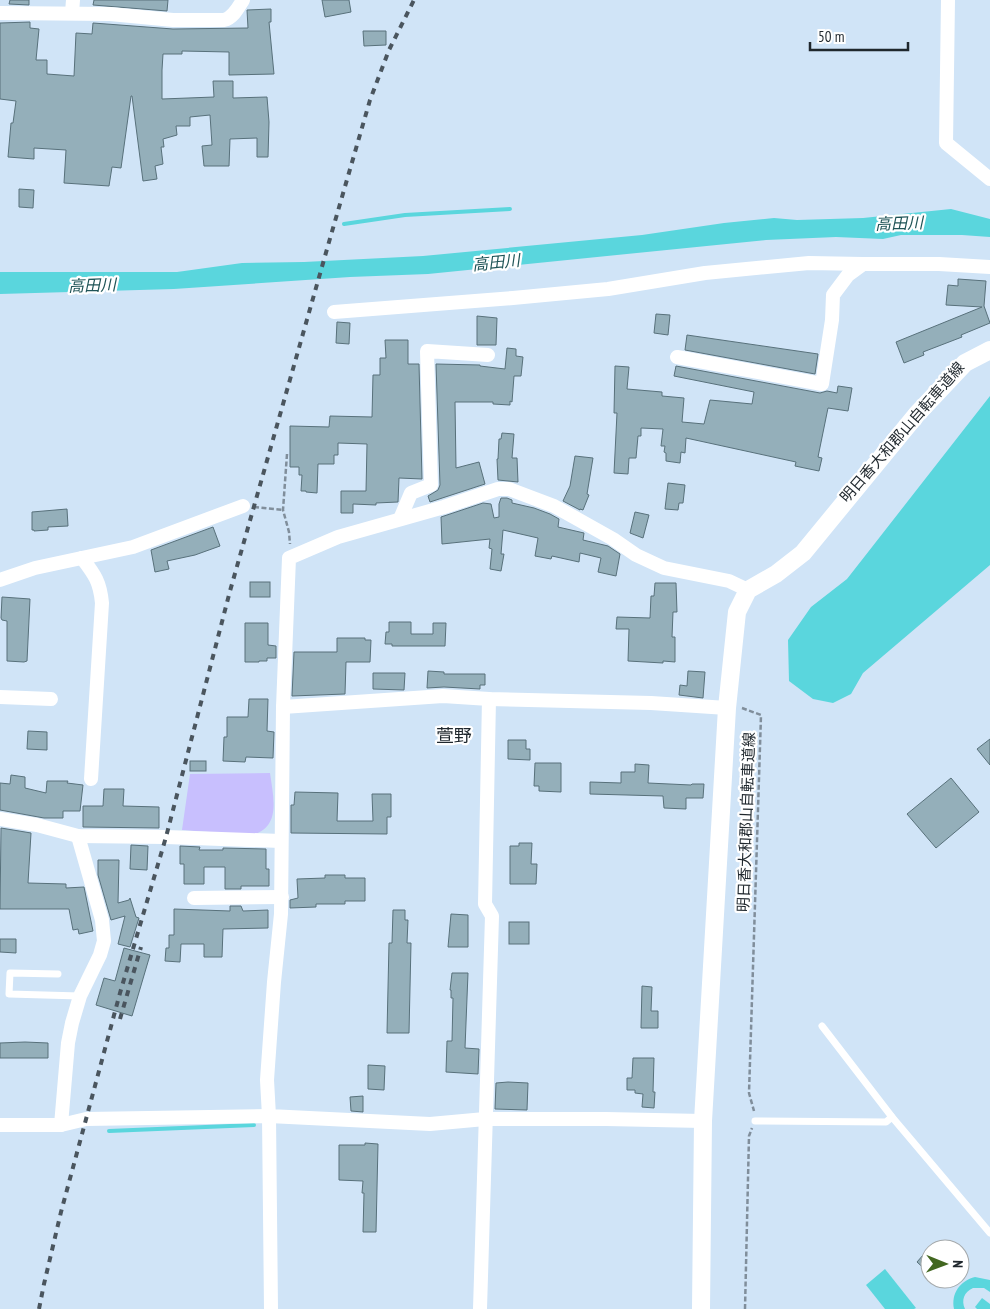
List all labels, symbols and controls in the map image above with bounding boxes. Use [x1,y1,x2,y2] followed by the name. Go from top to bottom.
[810,20,908,52] scale bar
[818,27,844,46] text: 50 m
[875,212,925,234] water label: 高田川
[471,249,523,274] water label: 高田川
[68,274,118,296] water label: 高田川
[836,358,968,506] street label: 明日香大和郡山自転車道線
[436,724,472,747] district label: 萱野
[733,732,759,912] street label: 明日香大和郡山自転車道線
[920,1239,970,1289] north arrow
[949,1260,967,1268] text: N

